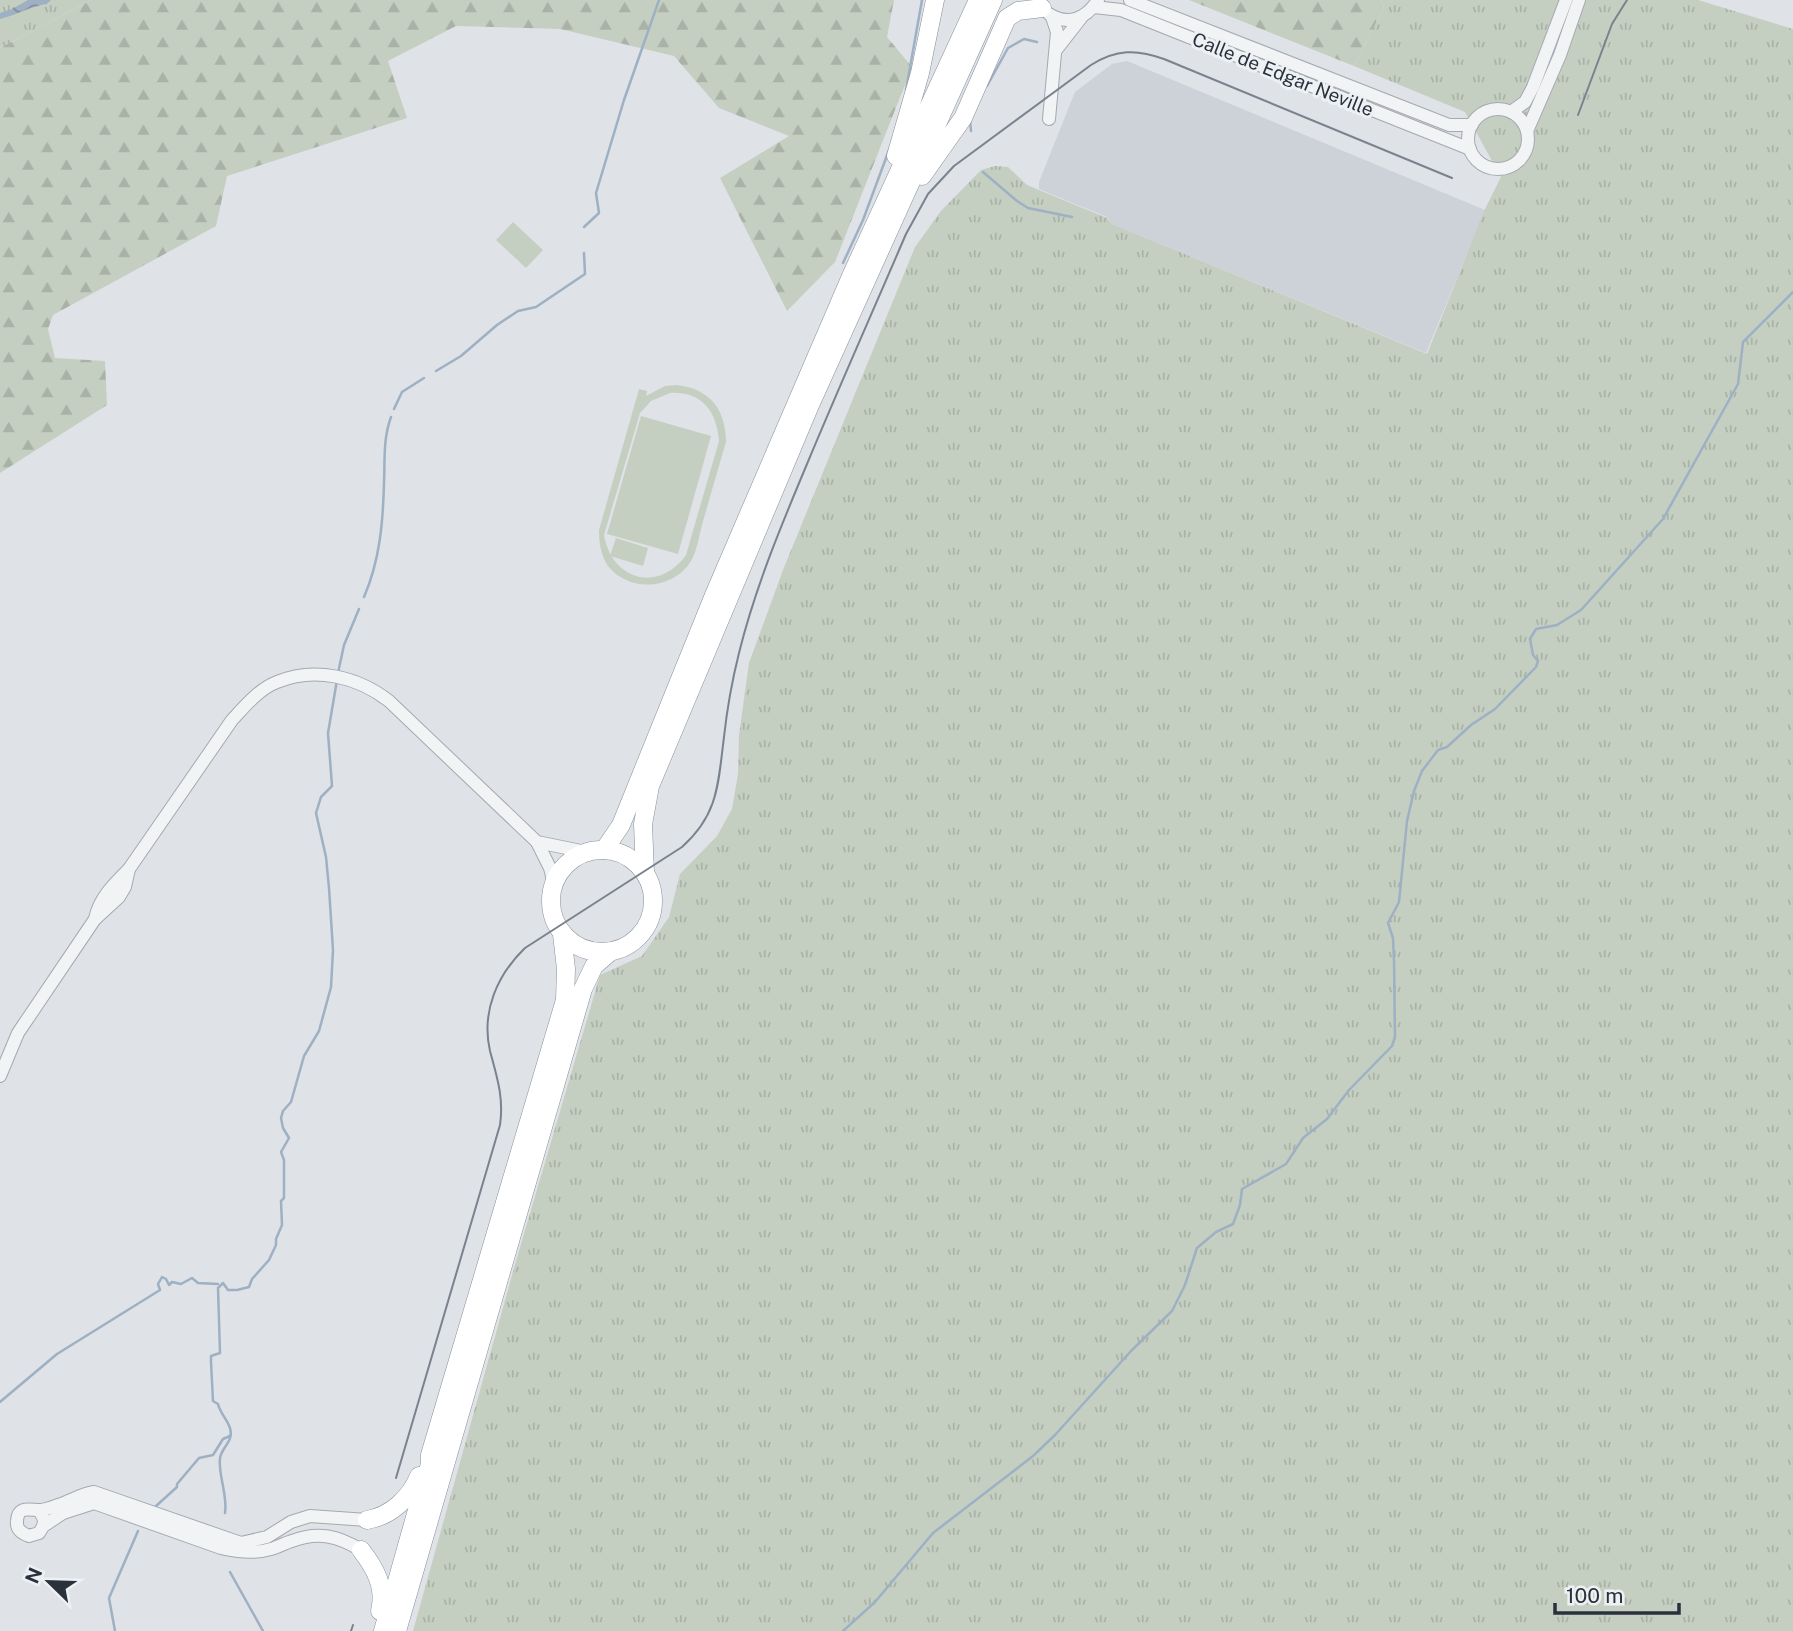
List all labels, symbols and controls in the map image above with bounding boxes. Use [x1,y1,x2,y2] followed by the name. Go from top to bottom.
[1189,28,1377,120] street label: Calle de Edgar Neville
[14,1547,84,1617] north arrow
[20,1564,46,1586] text: N
[1555,1572,1679,1616] scale bar
[1566,1583,1623,1608] text: 100 m

